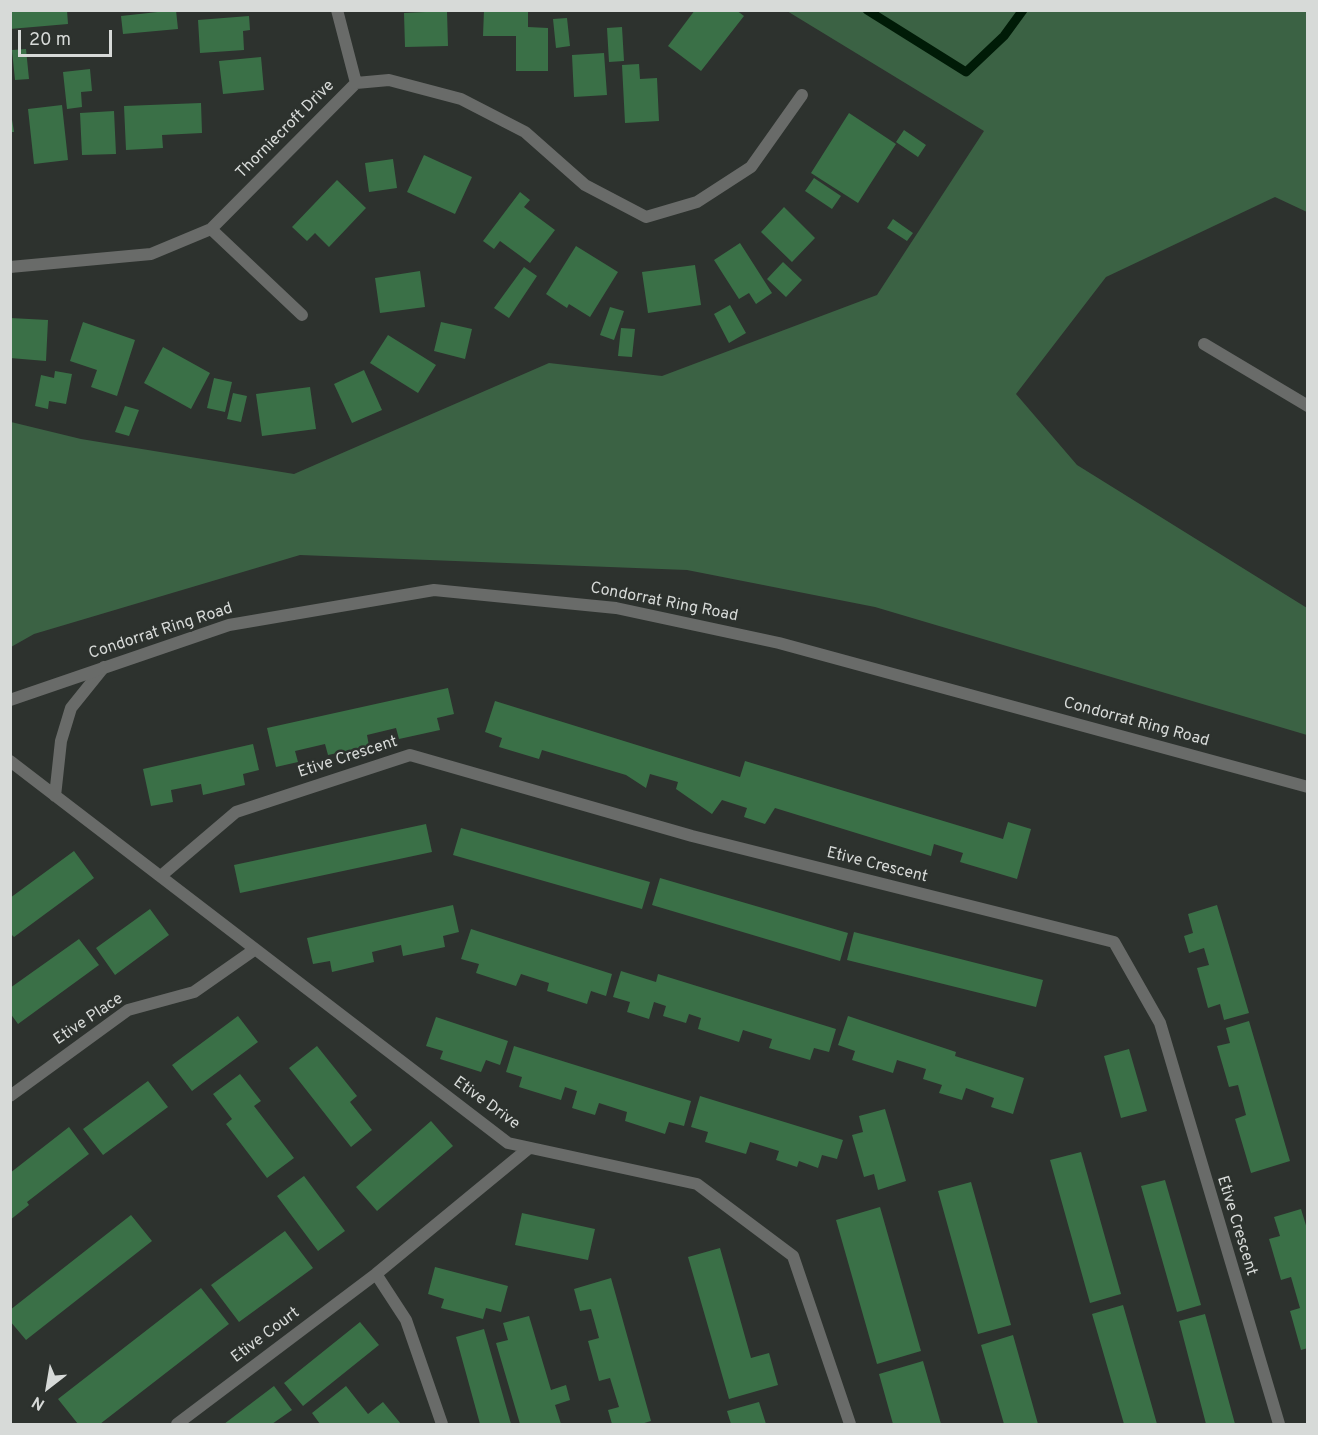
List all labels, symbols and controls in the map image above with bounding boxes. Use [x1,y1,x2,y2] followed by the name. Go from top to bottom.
[21,18,116,56] scale bar
[29,29,71,52] text: 20 m
[233,77,339,183] street label: Thorniecroft Drive
[588,579,740,627] street label: Condorrat Ring Road
[87,600,235,664] street label: Condorrat Ring Road
[1061,694,1211,752] street label: Condorrat Ring Road
[296,733,400,783] street label: Etive Crescent
[824,844,930,888] street label: Etive Crescent
[51,990,127,1050] street label: Etive Place
[449,1073,523,1135] street label: Etive Drive
[1212,1174,1260,1278] street label: Etive Crescent
[228,1304,304,1368] street label: Etive Court
[18,1357,78,1417] north arrow
[29,1391,49,1414] text: N

